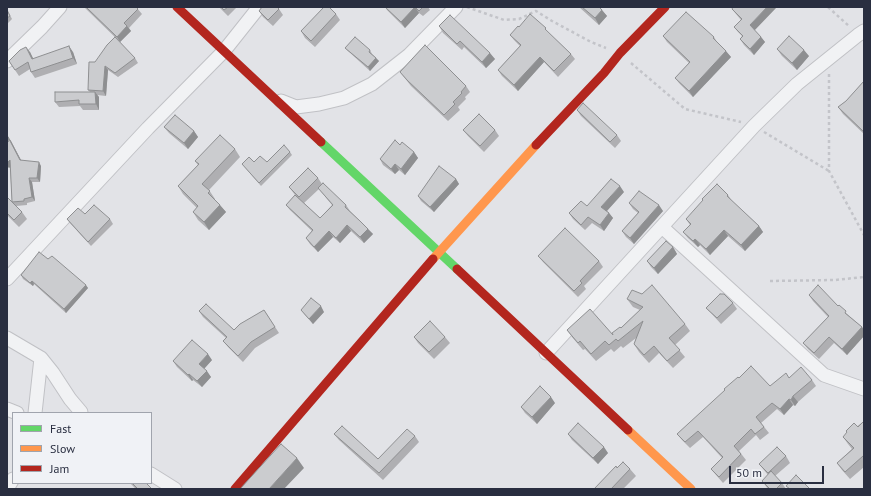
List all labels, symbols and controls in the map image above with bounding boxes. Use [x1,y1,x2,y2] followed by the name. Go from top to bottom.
[12,412,152,484] legend
[50,421,71,436] text: Fast
[50,441,75,456] text: Slow
[731,458,826,484] scale bar
[50,461,69,476] text: Jam
[736,465,762,480] text: 50 m

